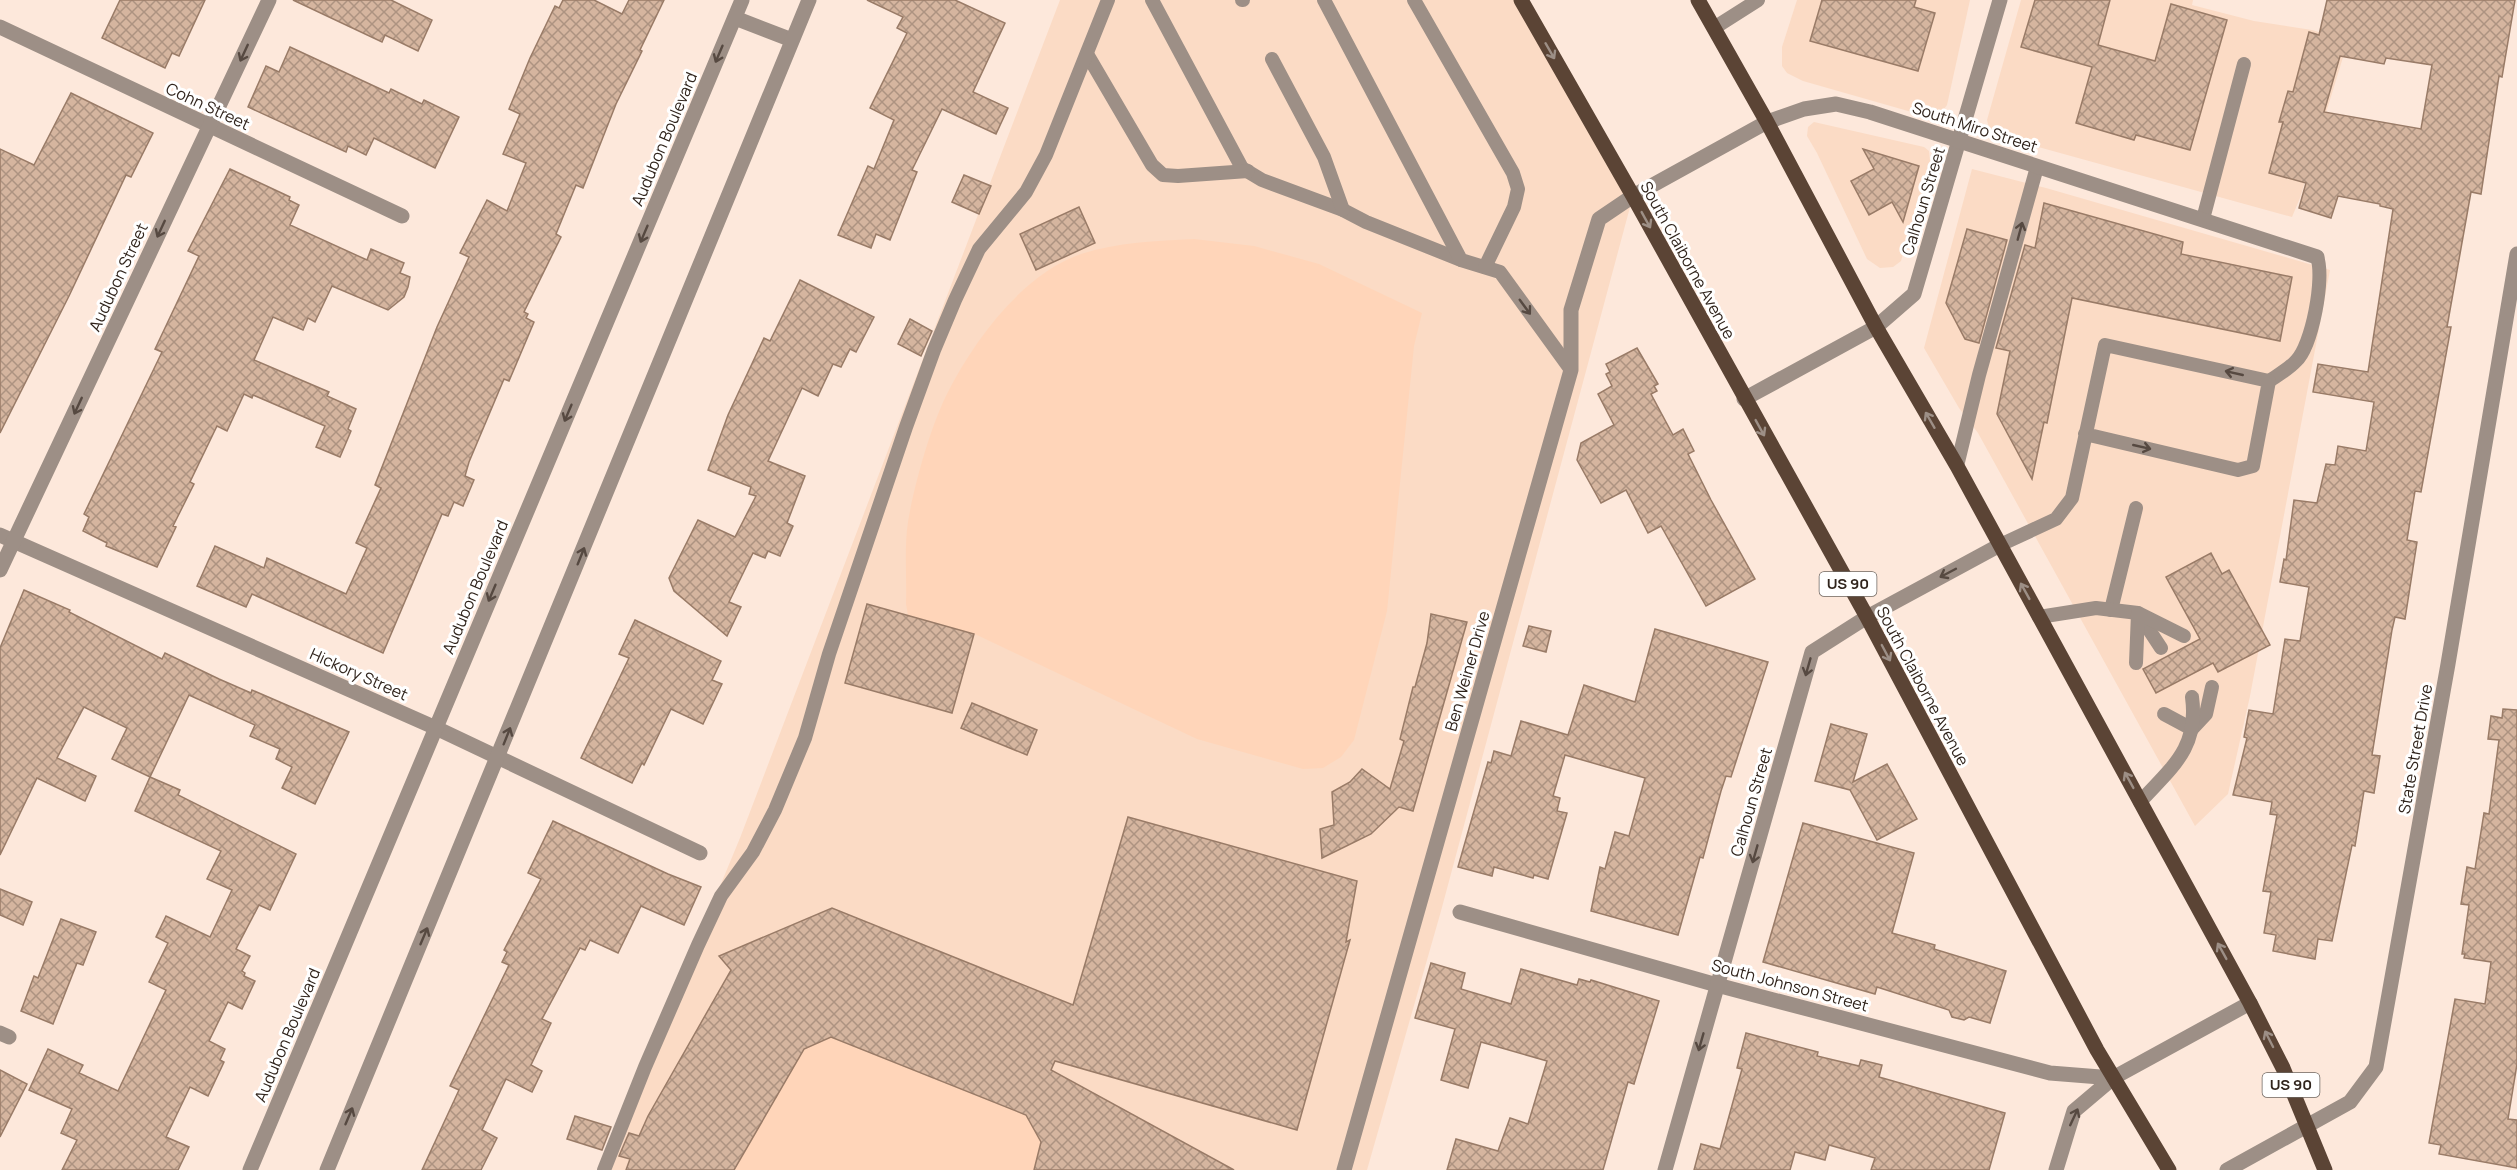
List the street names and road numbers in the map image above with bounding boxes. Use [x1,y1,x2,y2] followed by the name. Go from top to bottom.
[626,69,702,209] street label: Audubon Boulevard
[163,77,253,135] street label: Cohn Street
[1910,96,2040,158] street label: South Miro Street
[1896,144,1950,258] street label: Calhoun Street
[1635,177,1741,343] street label: South Claiborne Avenue
[83,219,153,335] street label: Audubon Street
[437,517,513,657] street label: Audubon Boulevard
[1820,572,1876,596] road number: US 90
[1872,603,1974,769] street label: South Claiborne Avenue
[1439,608,1495,734] street label: Ben Weiner Drive
[307,643,411,705] street label: Hickory Street
[2393,682,2437,816] street label: State Street Drive
[1725,745,1777,859] street label: Calhoun Street
[1709,953,1871,1017] street label: South Johnson Street
[249,965,325,1105] street label: Audubon Boulevard
[2262,1073,2320,1097] road number: US 90

